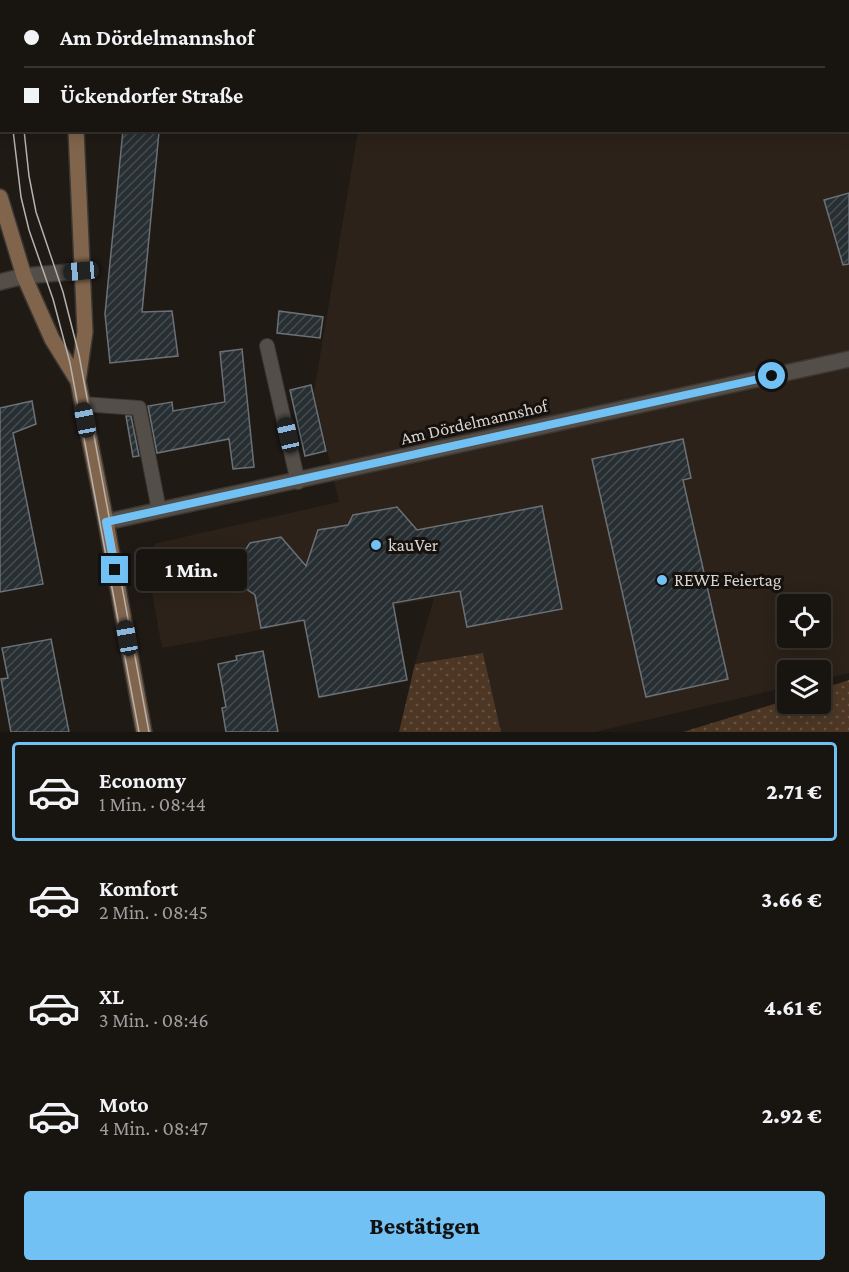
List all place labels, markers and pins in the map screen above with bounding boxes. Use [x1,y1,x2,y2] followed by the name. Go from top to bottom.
[388,535,439,555] place label: kauVer
[369,538,383,552] marker: kauVer
[674,570,782,590] place label: REWE Feiertag
[655,573,669,587] marker: REWE Feiertag

